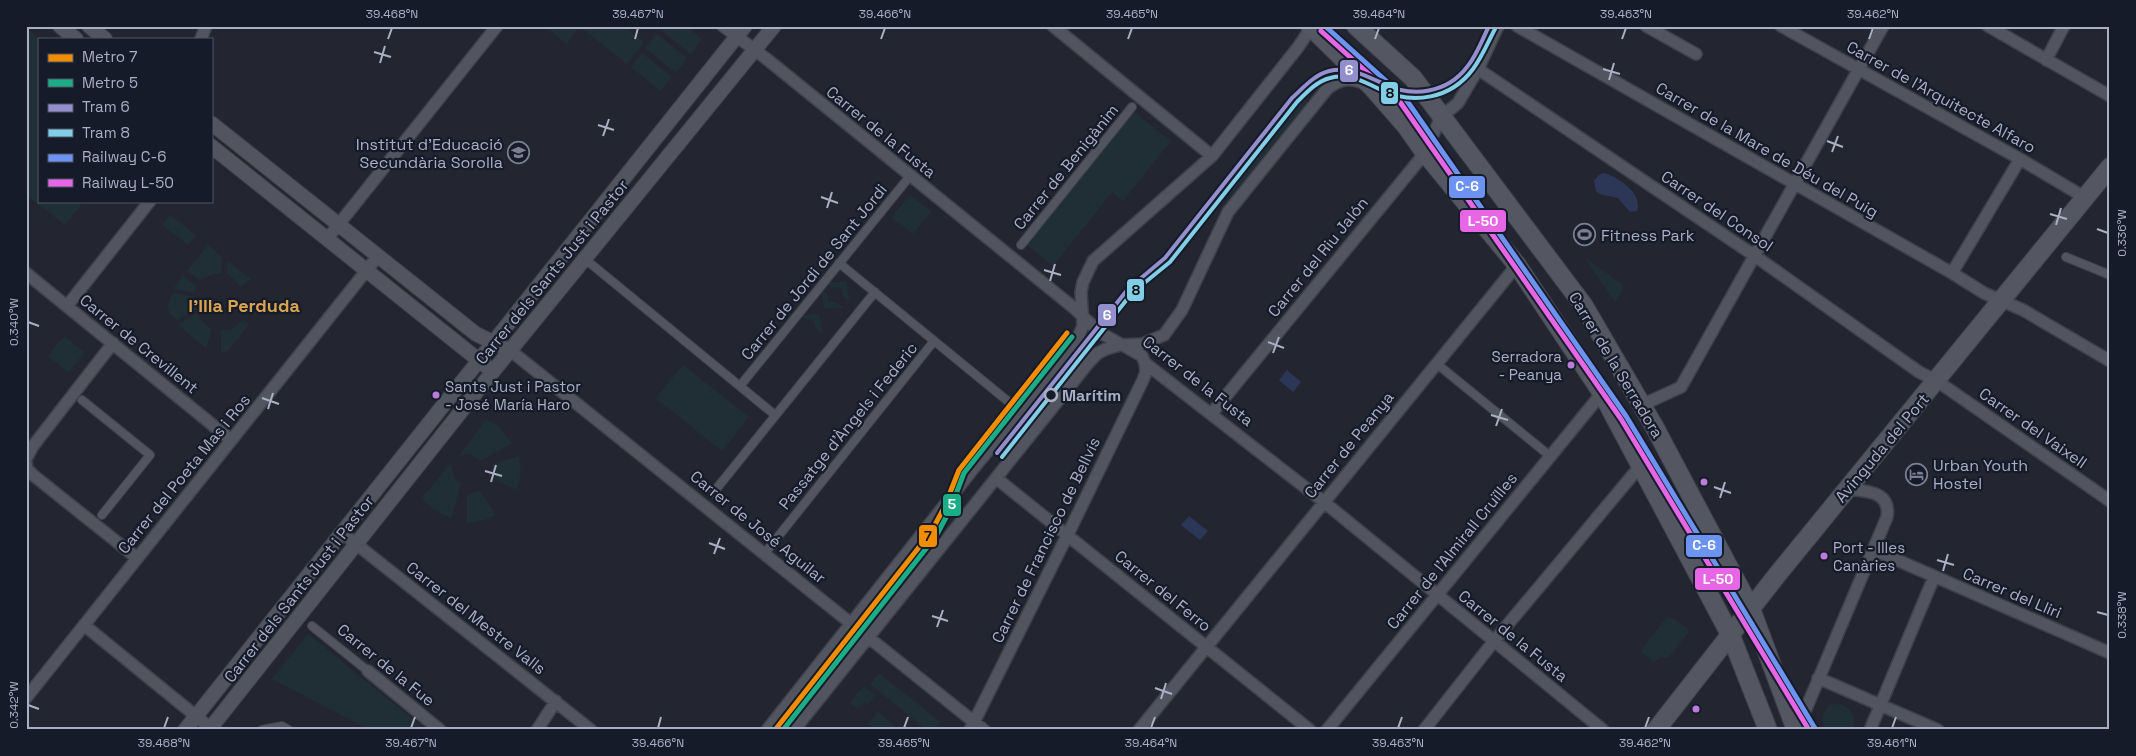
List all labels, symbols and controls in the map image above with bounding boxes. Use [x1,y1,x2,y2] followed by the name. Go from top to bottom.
[366,6,418,22] text: 39.468°N
[612,6,664,22] text: 39.467°N
[859,6,911,22] text: 39.466°N
[1106,6,1158,22] text: 39.465°N
[1353,6,1405,22] text: 39.464°N
[1600,6,1652,22] text: 39.463°N
[1847,6,1899,22] text: 39.462°N
[1843,36,2039,158] street label: Carrer de l'Arquitecte Alfaro
[38,38,212,202] legend
[82,47,137,66] text: Metro 7
[1339,59,1359,83] line badge: 6
[1345,61,1354,79] text: 6
[82,73,138,92] text: Metro 5
[1652,77,1882,223] street label: Carrer de la Mare de Déu del Puig
[822,81,940,183] street label: Carrer de la Fusta
[1380,81,1399,105] line badge: 8
[1386,84,1395,102] text: 8
[82,97,130,116] text: Tram 6
[1009,100,1123,234] street label: Carrer de Benigànim
[82,123,130,142] text: Tram 8
[356,134,503,173] place label: Institut d'Educació Secundària Sorolla
[507,141,531,165] school or university icon: Institut d'Educació Secundària Sorolla
[82,147,166,166] text: Railway C-6
[1657,166,1777,256] street label: Carrer del Consol
[82,173,174,192] text: Railway L-50
[471,175,633,369] street label: Carrer dels Sants Just i Pastor
[1448,175,1486,199] line badge: C-6
[1455,177,1479,195] text: C-6
[736,180,892,364] street label: Carrer de Jordi de Sant Jordi
[1263,193,1373,321] street label: Carrer del Riu Jalón
[1459,209,1507,233] line badge: L-50
[2114,209,2130,257] text: 0.336°W
[1468,212,1498,230] text: L-50
[1573,223,1597,247] sports icon: Fitness Park
[1601,225,1695,246] place label: Fitness Park
[1126,278,1145,302] line badge: 8
[1132,281,1141,299] text: 8
[1564,288,1668,442] street label: Carrer de la Serradora
[75,290,203,398] street label: Carrer de Crevillent
[188,294,300,317] district label: l'Illa Perduda
[6,297,22,346] text: 0.340°W
[1097,303,1117,327] line badge: 6
[1103,306,1112,324] text: 6
[1138,331,1258,431] street label: Carrer de la Fusta
[774,338,922,514] street label: Passatge d'Àngels i Federic
[1491,347,1562,384] place label: Serradora - Peanya
[1566,360,1576,370] marker: Serradora - Peanya
[445,377,581,414] place label: Sants Just i Pastor - José María Haro
[1975,383,2091,473] street label: Carrer del Vaixell
[1062,385,1121,406] place label: Marítim
[1299,387,1399,503] street label: Carrer de Peanya
[1044,388,1058,402] marker: Marítim
[1830,389,1934,507] street label: Avinguda del Port
[113,390,255,558] street label: Carrer del Poeta Mas i Ros
[431,390,441,400] marker: Sants Just i Pastor - José María Haro
[987,434,1105,646] street label: Carrer de Francisco de Bellvís
[1933,455,2028,494] place label: Urban Youth Hostel
[1905,462,1929,486] hotel icon: Urban Youth Hostel
[686,466,830,588] street label: Carrer de José Aguilar
[1382,468,1522,634] street label: Carrer de l'Almirall Cruïlles
[1699,477,1709,487] unlabelled marker
[219,491,379,687] street label: Carrer dels Sants Just i Pastor
[942,493,962,517] line badge: 5
[948,495,956,513] text: 5
[918,524,938,548] line badge: 7
[924,527,932,545] text: 7
[1685,534,1723,558] line badge: C-6
[1692,536,1716,554] text: C-6
[1833,538,1905,575] place label: Port - Illes Canàries
[1110,546,1216,636] street label: Carrer del Ferro
[1819,551,1829,561] marker: Port - Illes Canàries
[402,557,550,679] street label: Carrer del Mestre Valls
[1959,563,2065,623] street label: Carrer del Lliri
[1694,567,1741,591] line badge: L-50
[1703,570,1733,588] text: L-50
[1454,585,1572,687] street label: Carrer de la Fusta
[2114,591,2130,639] text: 0.338°W
[333,619,439,711] street label: Carrer de la Fue
[6,681,22,729] text: 0.342°W
[1691,704,1701,714] unlabelled marker
[138,735,190,751] text: 39.468°N
[385,735,437,751] text: 39.467°N
[632,735,684,751] text: 39.466°N
[878,735,930,751] text: 39.465°N
[1125,735,1177,751] text: 39.464°N
[1372,735,1424,751] text: 39.463°N
[1619,735,1671,751] text: 39.462°N
[1867,735,1917,751] text: 39.461°N

